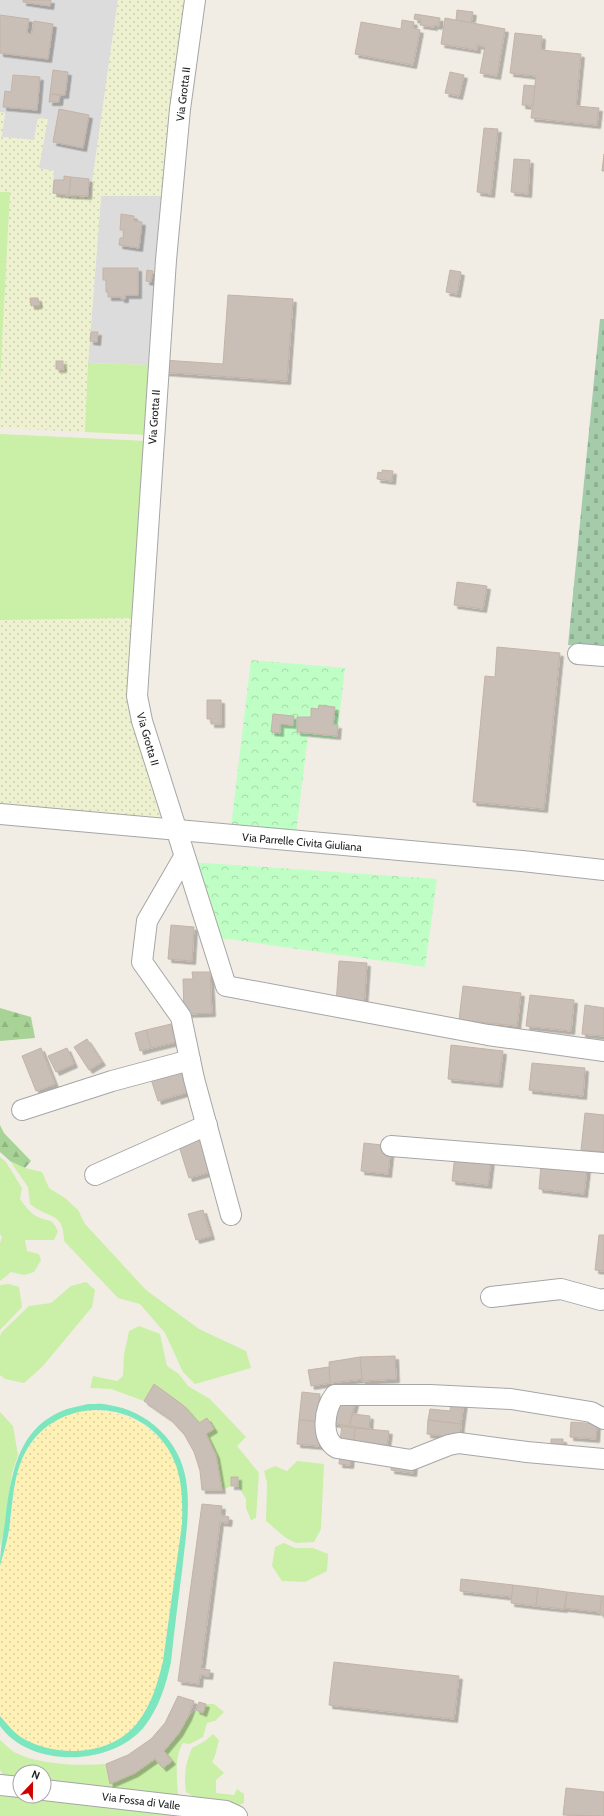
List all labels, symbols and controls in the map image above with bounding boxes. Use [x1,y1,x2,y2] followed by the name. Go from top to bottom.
[173,66,193,122] street label: Via Grotta II
[145,389,163,445] street label: Via Grotta II
[134,711,162,767] street label: Via Grotta II
[242,830,363,854] street label: Via Parrelle Civita Giuliana
[12,1764,52,1804] north arrow
[30,1767,42,1783] text: N
[101,1789,181,1813] street label: Via Fossa di Valle

